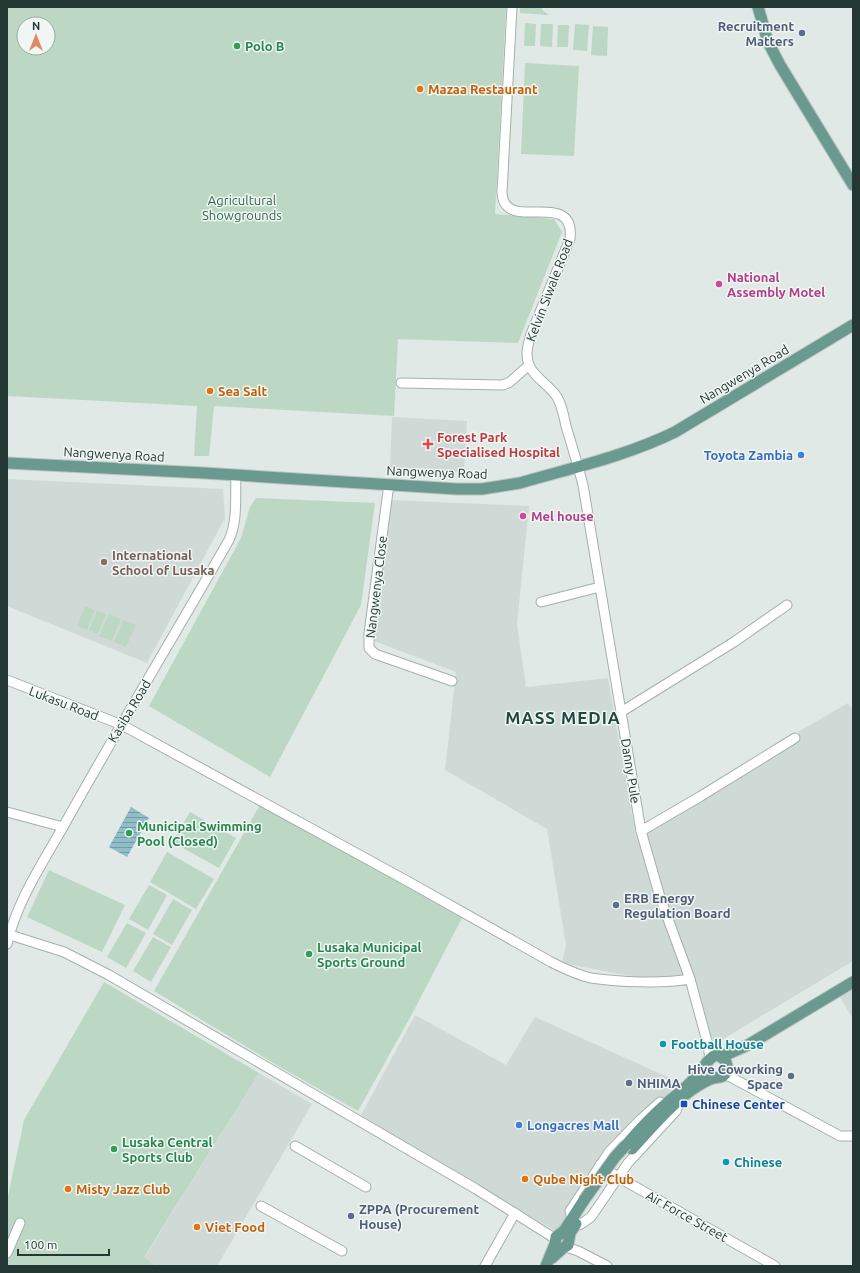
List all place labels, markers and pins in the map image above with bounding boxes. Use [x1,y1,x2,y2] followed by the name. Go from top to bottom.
[718,19,794,48] place label: Recruitment Matters
[797,28,807,38] marker: Recruitment Matters
[245,39,285,53] place label: Polo B
[232,41,242,51] marker: Polo B
[428,82,538,96] place label: Mazaa Restaurant
[415,84,425,94] marker: Mazaa Restaurant
[727,270,825,299] place label: National Assembly Motel
[714,279,724,289] marker: National Assembly Motel
[218,384,268,398] place label: Sea Salt
[205,386,215,396] marker: Sea Salt
[437,430,560,459] place label: Forest Park Specialised Hospital
[422,438,434,450] marker: Forest Park Specialised Hospital
[704,448,793,462] place label: Toyota Zambia
[796,450,806,460] marker: Toyota Zambia
[531,509,594,523] place label: Mel house
[518,511,528,521] marker: Mel house
[112,548,215,577] place label: International School of Lusaka
[99,557,109,567] marker: International School of Lusaka
[137,819,262,849] place label: Municipal Swimming Pool (Closed)
[124,828,134,838] marker: Municipal Swimming Pool (Closed)
[624,891,730,920] place label: ERB Energy Regulation Board
[611,900,621,910] marker: ERB Energy Regulation Board
[317,940,422,969] place label: Lusaka Municipal Sports Ground
[304,949,314,959] marker: Lusaka Municipal Sports Ground
[671,1037,764,1051] place label: Football House
[658,1039,668,1049] marker: Football House
[687,1062,783,1091] place label: Hive Coworking Space
[786,1071,796,1081] marker: Hive Coworking Space
[637,1076,682,1090] place label: NHIMA
[624,1078,634,1088] marker: NHIMA
[692,1097,785,1111] place label: Chinese Center
[679,1099,689,1109] marker: Chinese Center
[527,1118,619,1132] place label: Longacres Mall
[514,1120,524,1130] marker: Longacres Mall
[122,1135,212,1164] place label: Lusaka Central Sports Club
[109,1144,119,1154] marker: Lusaka Central Sports Club
[734,1155,782,1169] place label: Chinese
[721,1157,731,1167] marker: Chinese
[533,1172,634,1186] place label: Qube Night Club
[520,1174,530,1184] marker: Qube Night Club
[76,1182,170,1196] place label: Misty Jazz Club
[63,1184,73,1194] marker: Misty Jazz Club
[359,1202,479,1232] place label: ZPPA (Procurement House)
[346,1211,356,1221] marker: ZPPA (Procurement House)
[205,1220,265,1234] place label: Viet Food
[192,1222,202,1232] marker: Viet Food

